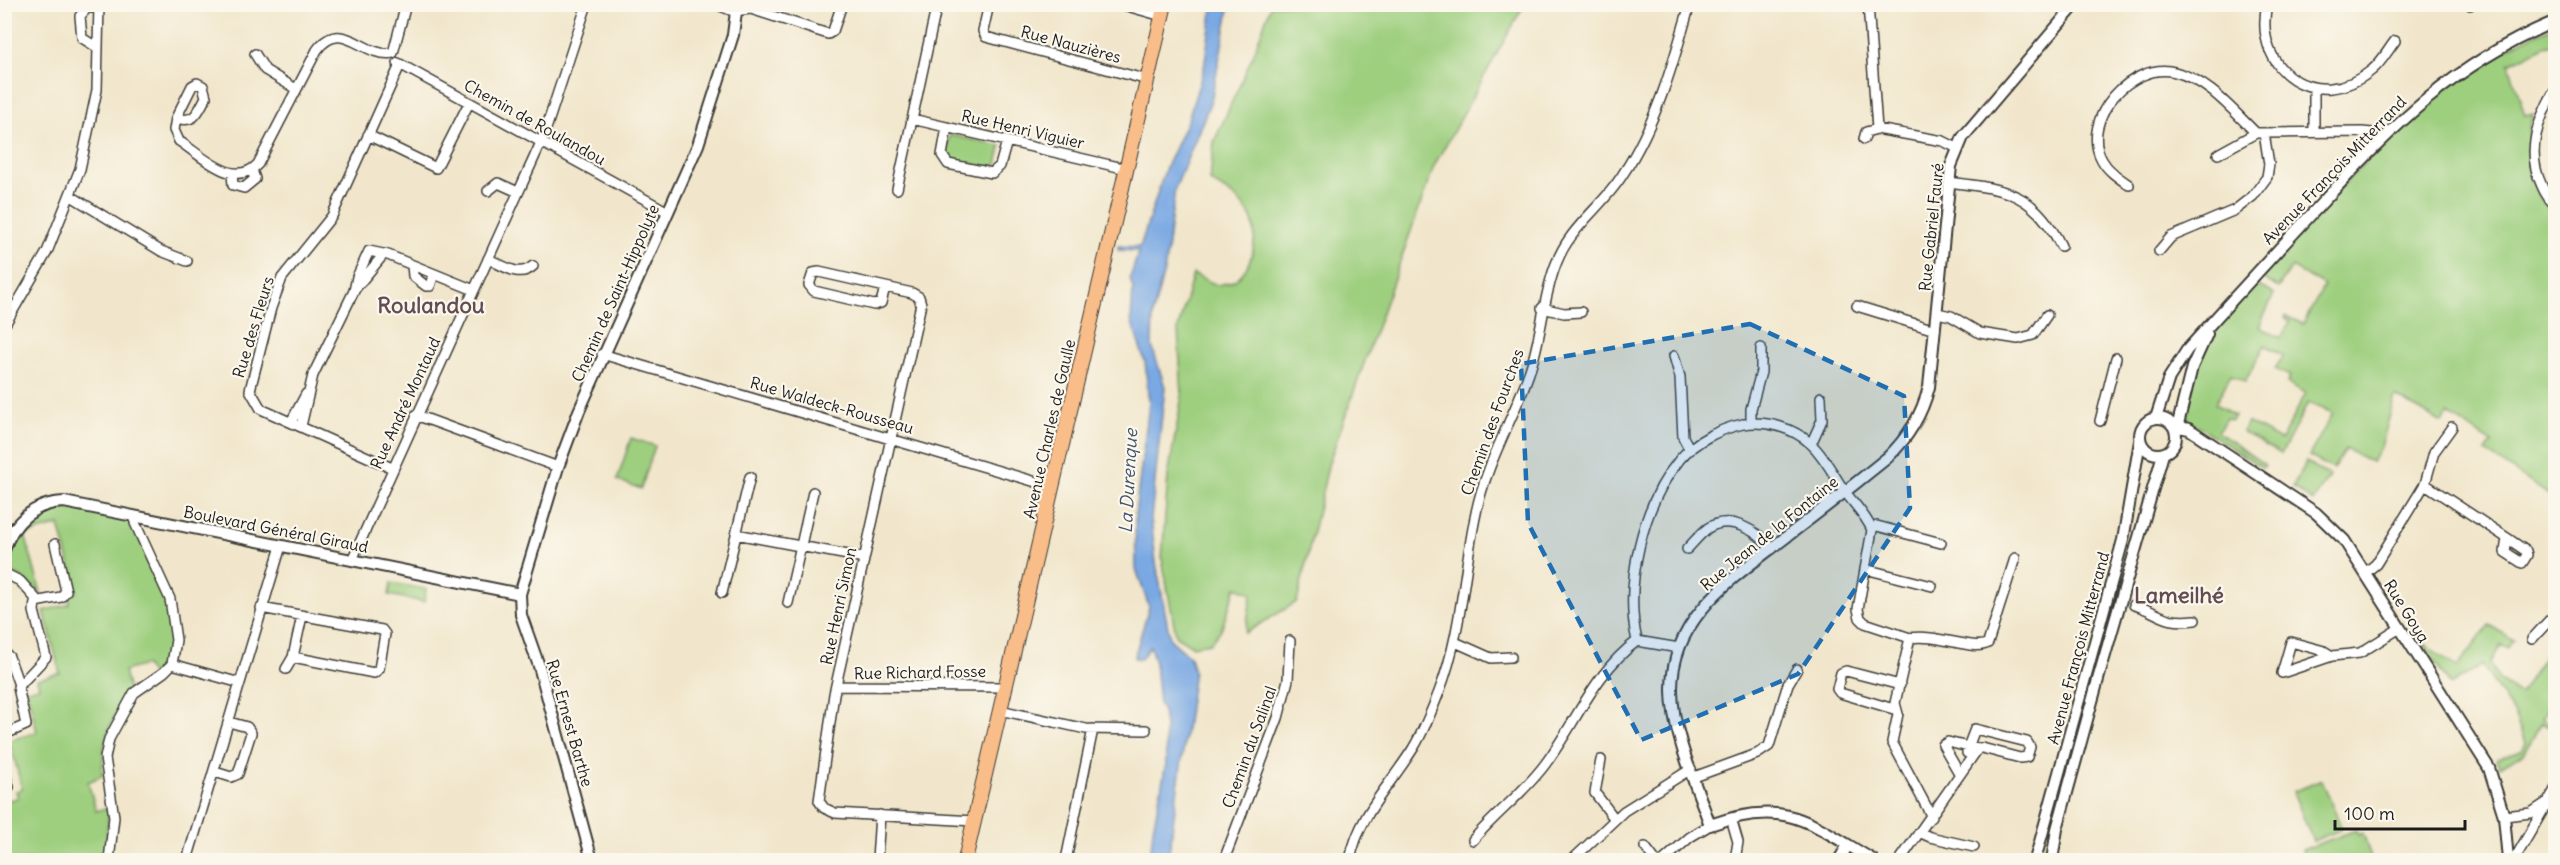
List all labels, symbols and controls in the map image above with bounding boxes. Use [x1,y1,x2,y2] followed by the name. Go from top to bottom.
[1019,21,1123,67] street label: Rue Nauzières
[461,75,609,169] street label: Chemin de Roulandou
[2258,92,2410,248] street label: Avenue François Mitterrand
[960,105,1087,153] street label: Rue Henri Viguier
[1914,162,1948,292] street label: Rue Gabriel Fauré
[567,201,663,385] street label: Chemin de Saint-Hippolyte
[228,274,278,380] street label: Rue des Fleurs
[377,291,485,319] district label: Roulandou
[366,334,444,472] street label: Rue André Montaud
[1019,337,1079,521] street label: Avenue Charles de Gaulle
[1456,346,1528,498] street label: Chemin des Fourches
[748,372,916,438] street label: Rue Waldeck-Rousseau
[1114,427,1142,534] water label: La Durenque
[1696,471,1842,595] street label: Rue Jean de la Fontaine
[182,501,370,557] street label: Boulevard Général Giraud
[816,545,860,667] street label: Rue Henri Simon
[2043,549,2113,747] street label: Avenue François Mitterrand
[2380,576,2434,646] street label: Rue Goya
[2134,581,2224,609] district label: Lameilhé
[542,657,598,789] street label: Rue Ernest Barthe
[854,661,986,683] street label: Rue Richard Fosse
[1218,683,1280,811] street label: Chemin du Salinal
[2335,793,2466,831] scale bar
[2344,802,2395,825] text: 100 m

